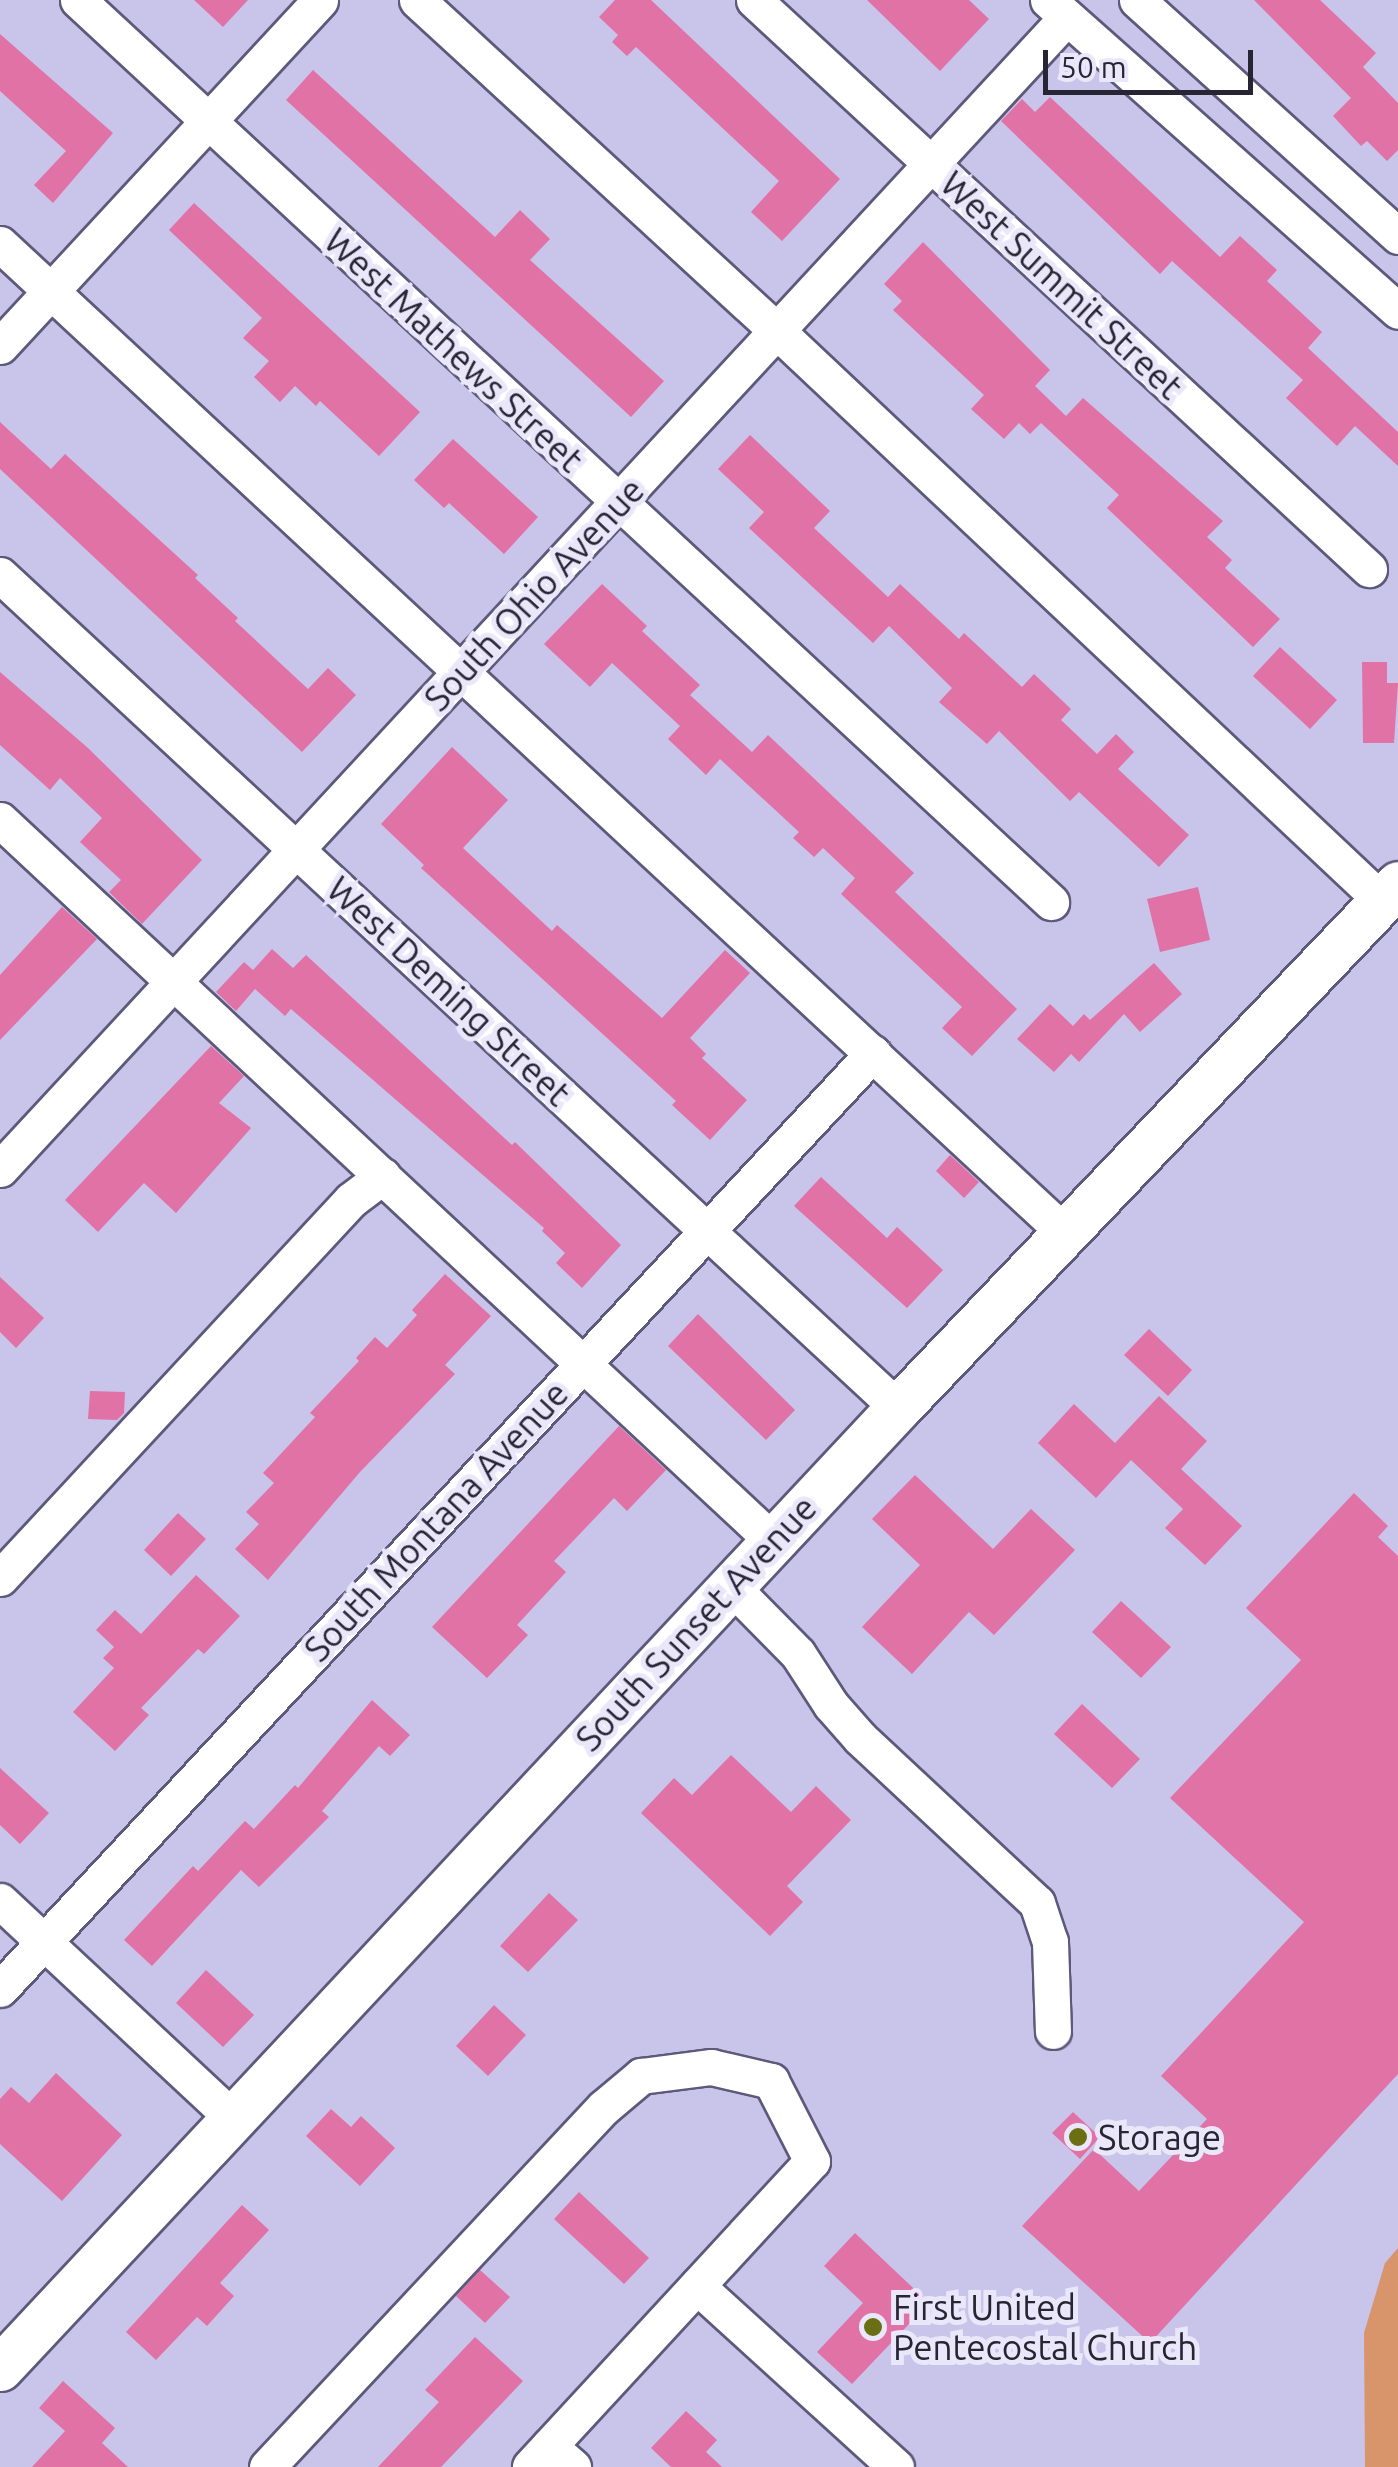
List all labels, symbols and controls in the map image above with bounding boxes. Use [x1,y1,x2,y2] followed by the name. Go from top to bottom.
[1048,30,1258,92] scale bar
[1060,50,1127,84] text: 50 m
[933,162,1191,408] street label: West Summit Street
[316,219,592,481] street label: West Mathews Street
[415,469,653,719] street label: South Ohio Avenue
[319,868,579,1114] street label: West Deming Street
[295,1372,577,1670] street label: South Montana Avenue
[567,1487,825,1759] street label: South Sunset Avenue
[1098,2116,1221,2158] place label: Storage
[1067,2126,1089,2148] marker: Storage
[893,2286,1197,2368] place label: First United Pentecostal Church
[862,2316,884,2338] marker: First United Pentecostal Church

